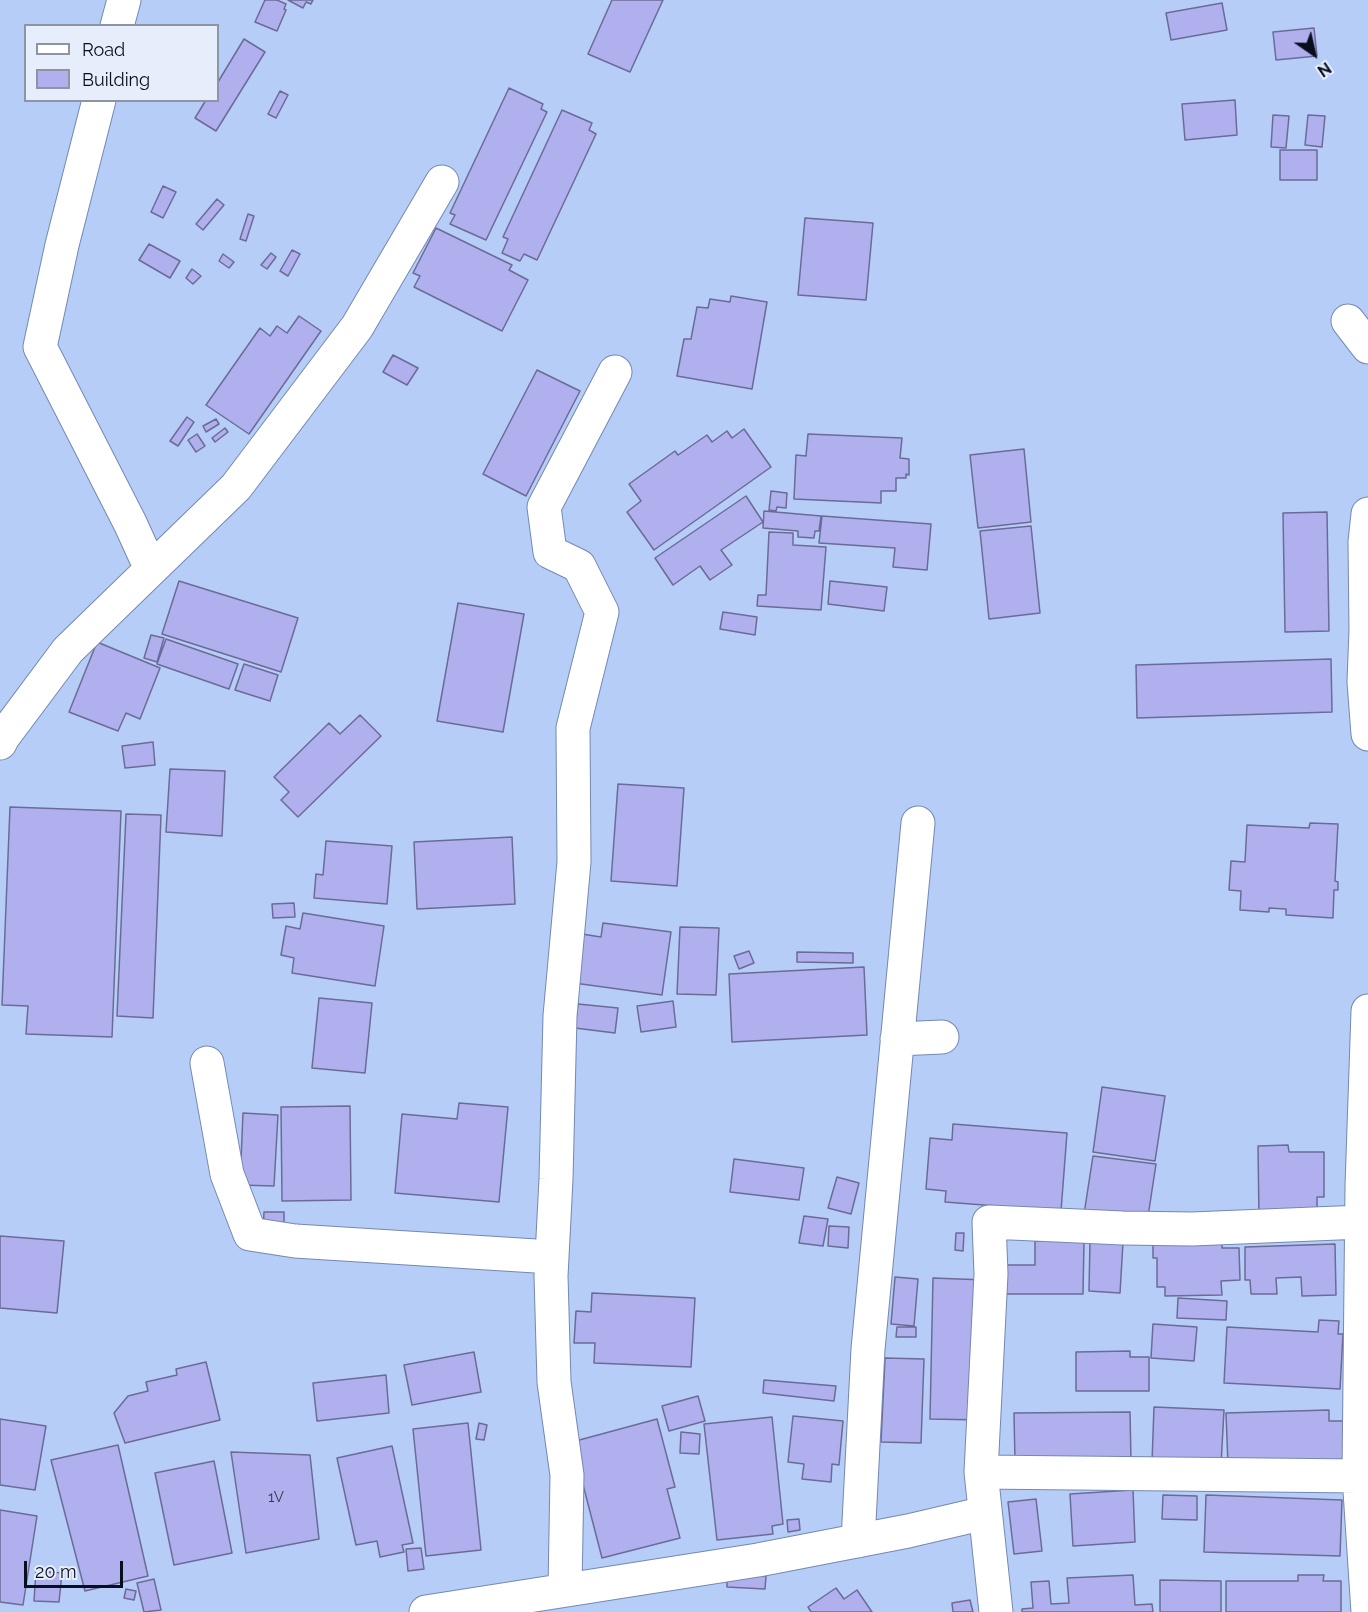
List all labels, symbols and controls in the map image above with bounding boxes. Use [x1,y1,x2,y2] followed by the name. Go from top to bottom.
[24,24,219,102] legend
[1284,24,1344,84] north arrow
[82,39,125,60] text: Road
[1314,58,1335,81] text: N
[82,69,150,90] text: Building
[268,1488,284,1506] house number: 1V
[27,1549,126,1587] scale bar
[35,1561,77,1582] text: 20 m

